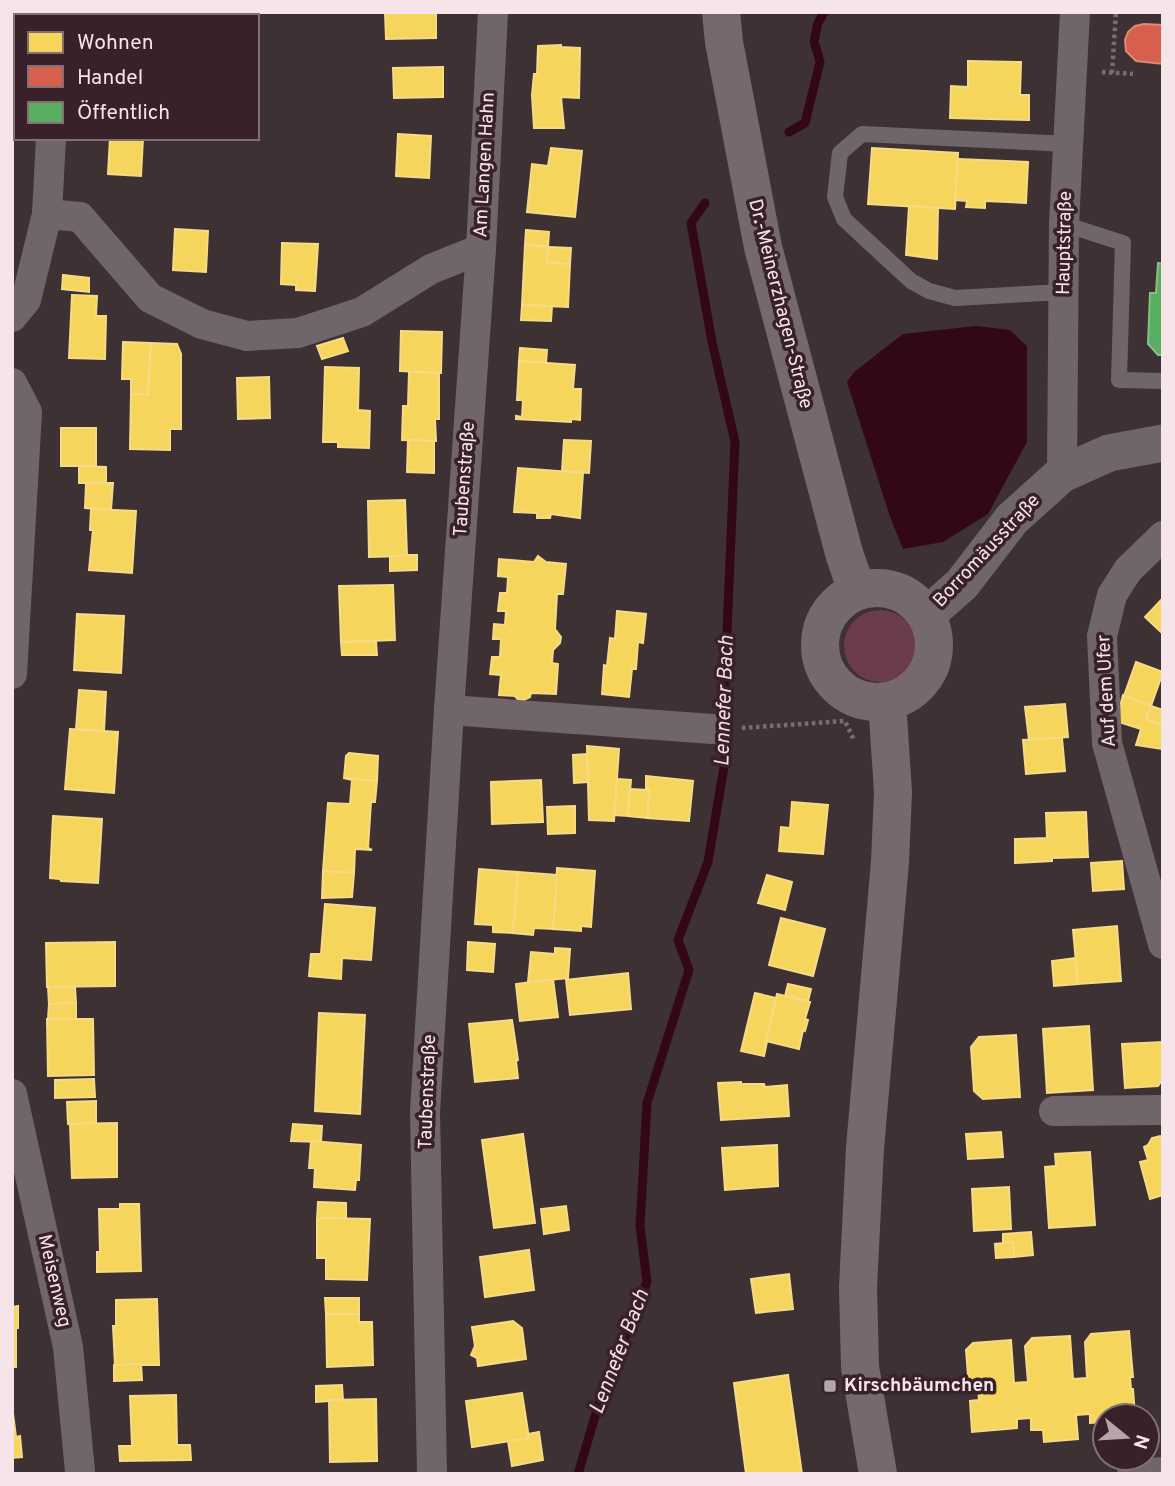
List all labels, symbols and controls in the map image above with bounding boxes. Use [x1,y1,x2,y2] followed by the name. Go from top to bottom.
[14,14,259,140] legend
[77,30,154,57] text: Wohnen
[77,65,143,92] text: Handel
[469,92,501,238] street label: Am Langen Hahn
[77,100,170,127] text: Öffentlich
[1052,191,1078,295] street label: Hauptstraße
[742,197,818,411] street label: Dr.-Meinerzhagen-Straße
[449,421,481,537] street label: Taubenstraße
[928,489,1046,613] street label: Borromäusstraße
[709,634,741,767] water label: Lennefer Bach
[1092,634,1122,748] street label: Auf dem Ufer
[414,1034,442,1150] street label: Taubenstraße
[32,1232,76,1330] street label: Meisenweg
[584,1285,656,1418] water label: Lennefer Bach
[844,1374,994,1398] place label: Kirschbäumchen
[822,1378,838,1394] marker: Kirschbäumchen
[1091,1402,1161,1472] north arrow
[1127,1431,1154,1452] text: N

